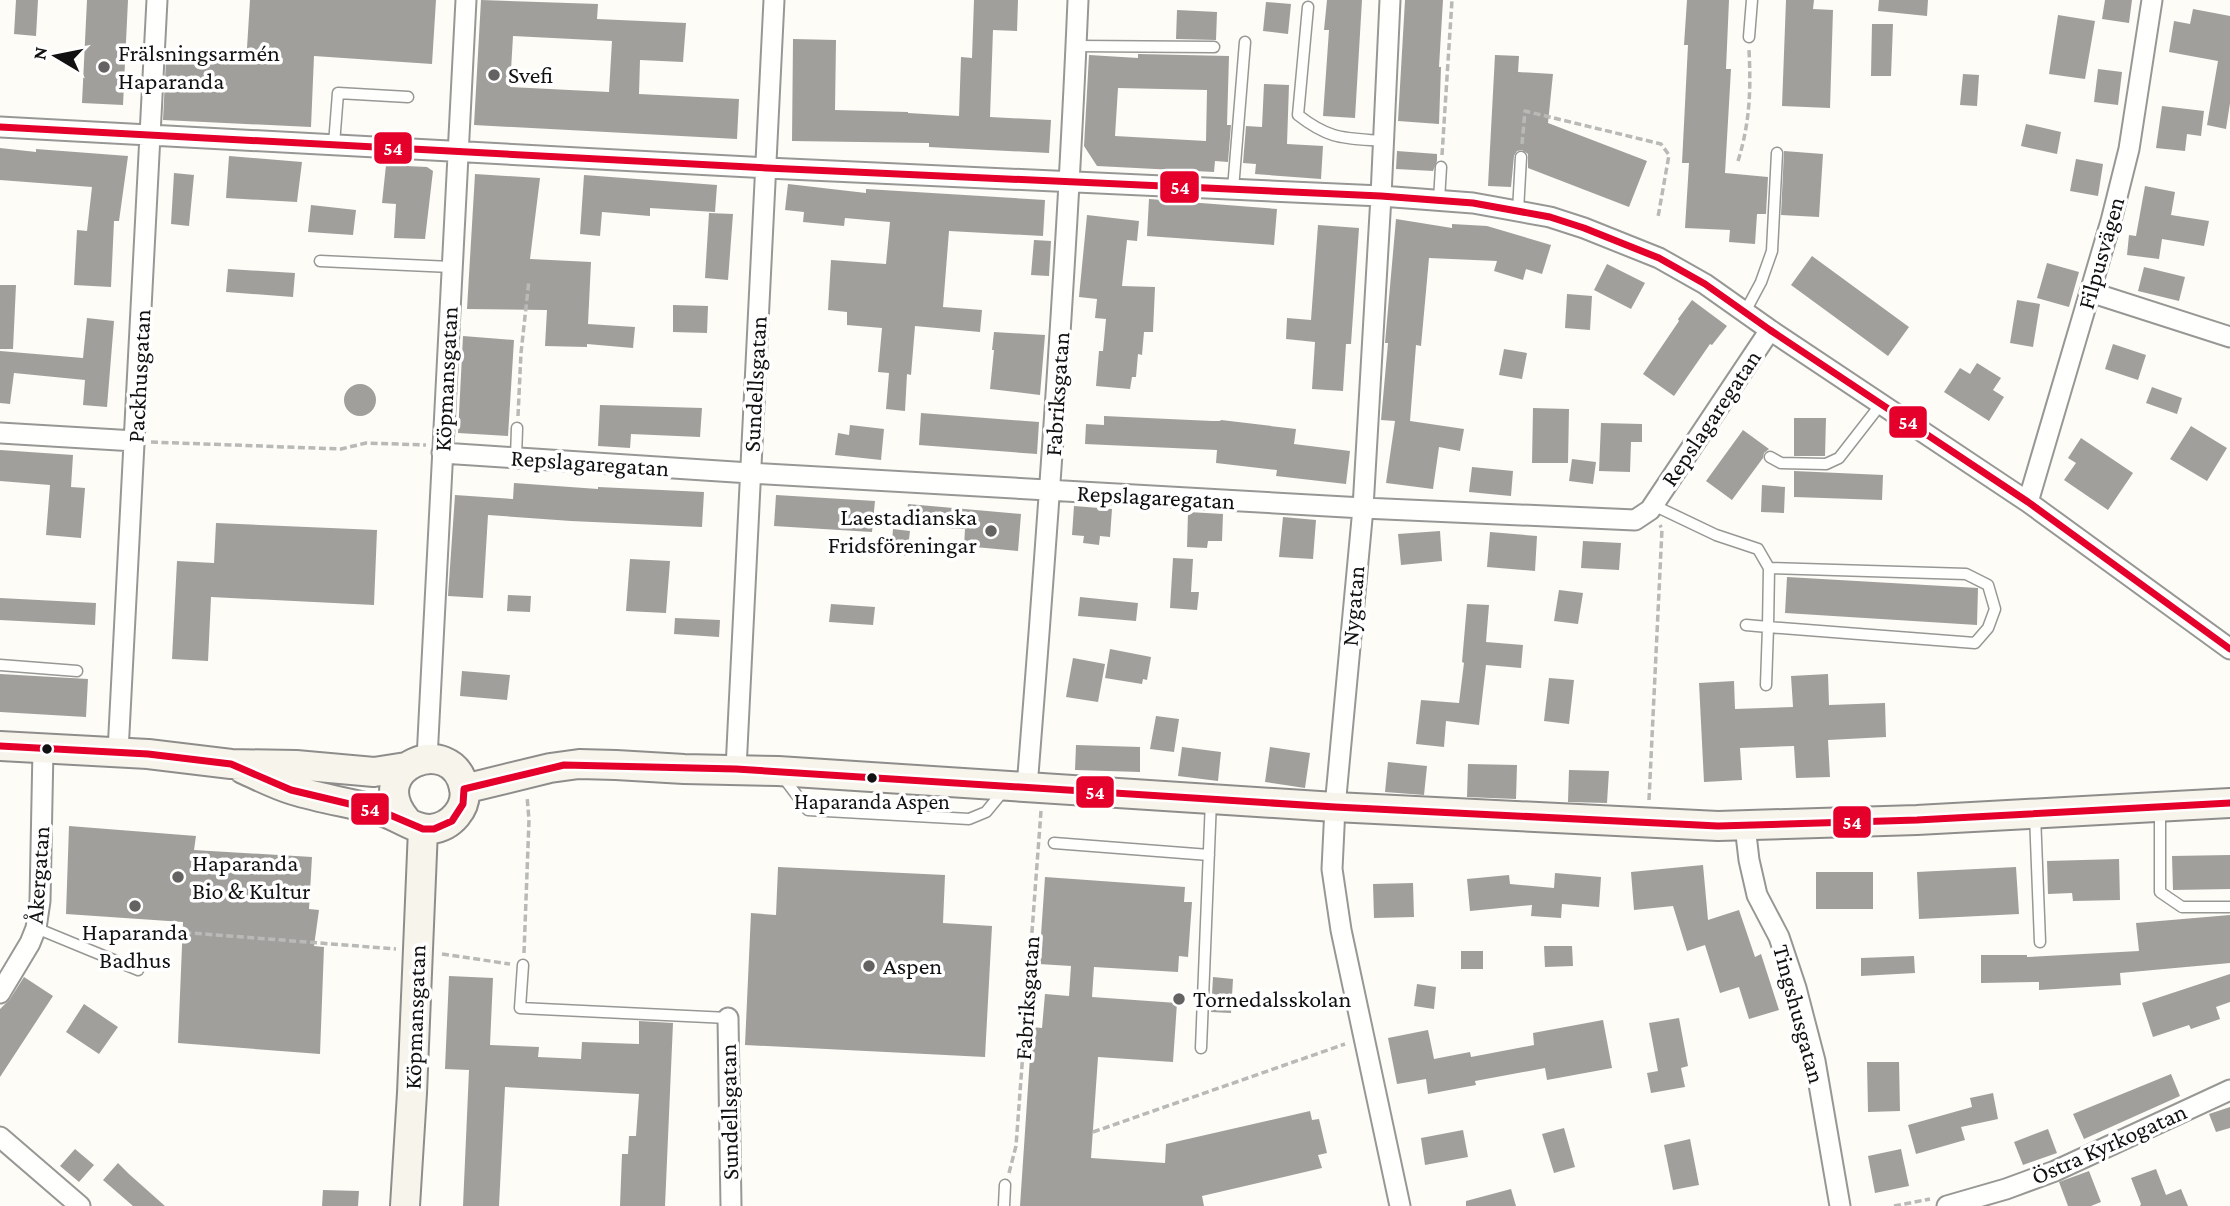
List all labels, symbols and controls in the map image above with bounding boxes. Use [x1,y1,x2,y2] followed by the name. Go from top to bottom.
[21,21,91,91] north arrow
[118,39,280,94] place label: Frälsningsarmén Haparanda
[28,45,51,61] text: N
[96,59,112,75] marker: Frälsningsarmén Haparanda
[508,61,553,88] place label: Svefi
[486,67,502,83] marker: Svefi
[373,131,413,165] line badge: 54
[383,138,403,159] text: 54
[1159,170,1200,204] line badge: 54
[1170,177,1190,198] text: 54
[2072,193,2129,312] street label: Filpusvägen
[428,306,463,452] street label: Köpmansgatan
[122,308,155,443] street label: Packhusgatan
[737,315,772,453] street label: Sundellsgatan
[1039,331,1074,457] street label: Fabriksgatan
[1655,344,1766,491] street label: Repslagaregatan
[1888,405,1928,439] line badge: 54
[1898,412,1918,433] text: 54
[510,444,670,482] street label: Repslagaregatan
[1076,479,1236,514] street label: Repslagaregatan
[828,503,977,558] place label: Laestadianska Fridsföreningar
[983,523,999,539] marker: Laestadianska Fridsföreningar
[1336,564,1369,647] street label: Nygatan
[40,742,54,756] unlabelled marker
[865,771,879,785] marker: Haparanda Aspen
[1075,775,1115,809] line badge: 54
[1085,782,1105,803] text: 54
[794,789,950,814] place label: Haparanda Aspen
[350,792,390,826] line badge: 54
[360,799,380,820] text: 54
[1832,805,1872,839] line badge: 54
[1842,812,1862,833] text: 54
[21,825,54,925] street label: Åkergatan
[192,849,311,904] place label: Haparanda Bio & Kultur
[170,869,186,885] marker: Haparanda Bio & Kultur
[127,898,143,914] marker: Haparanda Badhus
[82,918,188,973] place label: Haparanda Badhus
[1009,935,1044,1061] street label: Fabriksgatan
[1768,942,1831,1086] street label: Tingshusgatan
[398,944,431,1090] street label: Köpmansgatan
[883,952,942,979] place label: Aspen
[861,958,877,974] marker: Aspen
[1193,985,1352,1012] place label: Tornedalsskolan
[1171,991,1187,1007] marker: Tornedalsskolan
[714,1043,743,1180] street label: Sundellsgatan
[2027,1097,2191,1190] street label: Östra Kyrkogatan

